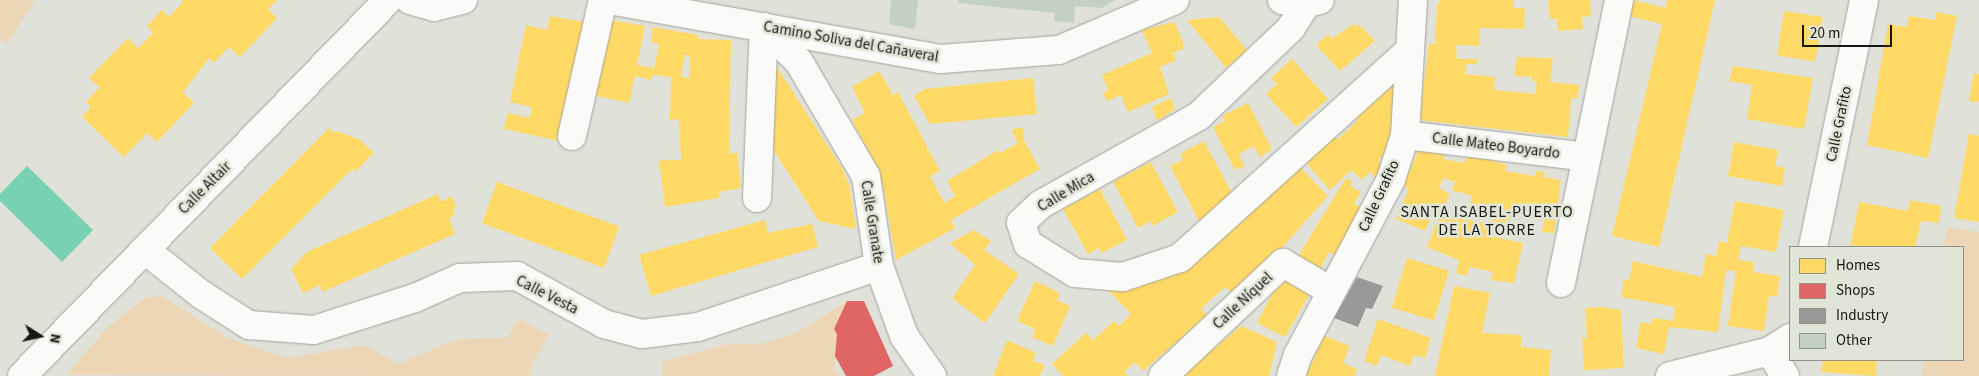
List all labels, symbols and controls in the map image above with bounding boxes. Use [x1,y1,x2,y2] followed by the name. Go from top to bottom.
[1804,15,1894,47] scale bar
[762,18,940,66] street label: Camino Soliva del Cañaveral
[1810,23,1840,44] text: 20 m
[1822,84,1856,164] street label: Calle Grafito
[1431,129,1561,163] street label: Calle Mateo Boyardo
[1355,157,1403,235] street label: Calle Grafito
[175,158,235,218] street label: Calle Altair
[1034,168,1098,216] street label: Calle Mica
[857,179,887,265] street label: Calle Granate
[1398,202,1576,240] district label: SANTA ISABEL-PUERTO DE LA TORRE
[1789,246,1964,361] legend
[1836,255,1880,276] text: Homes
[1209,269,1277,333] street label: Calle Níquel
[513,272,581,318] street label: Calle Vesta
[1836,280,1875,301] text: Shops
[1836,305,1888,326] text: Industry
[15,311,65,361] north arrow
[1836,330,1872,351] text: Other
[44,332,65,345] text: N

